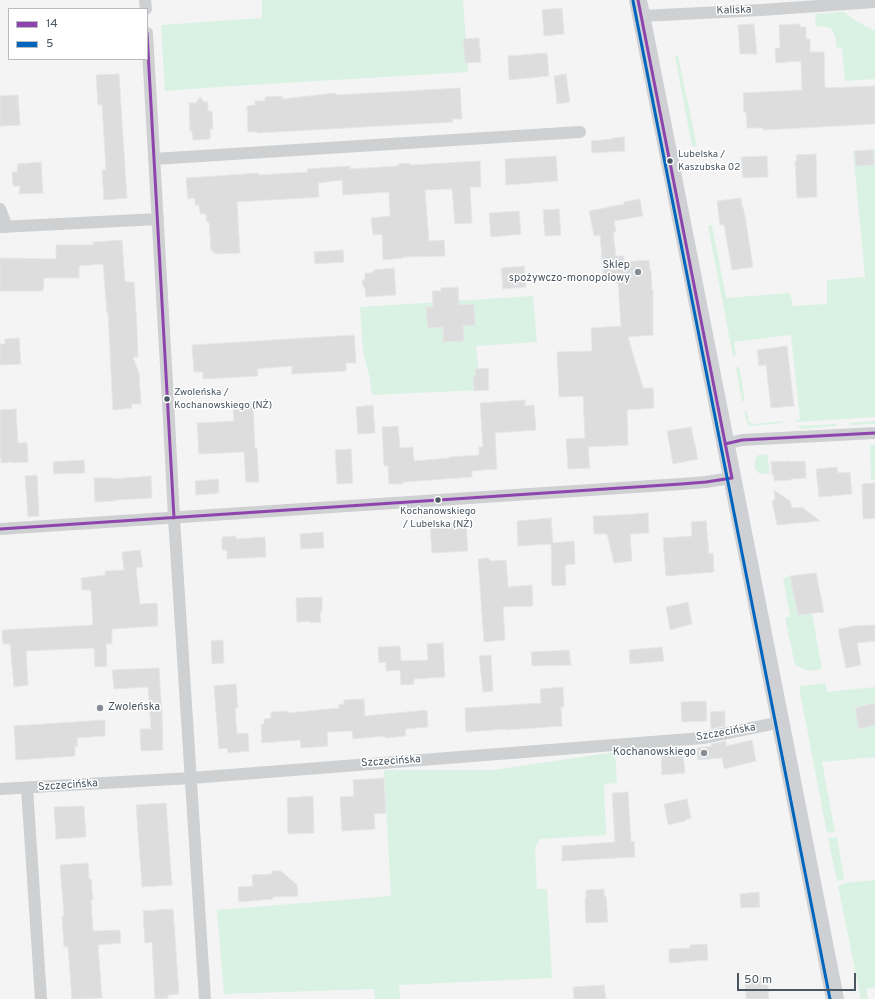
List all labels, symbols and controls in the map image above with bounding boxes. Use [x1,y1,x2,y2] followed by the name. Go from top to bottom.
[716,4,752,18] street label: Kaliska
[8,8,148,60] legend
[46,16,58,32] text: 14
[46,36,53,52] text: 5
[678,149,740,172] place label: Lubelska / Kaszubska 02
[665,156,675,166] marker: Lubelska / Kaszubska 02
[509,259,630,285] place label: Sklep spożywczo-monopolowy
[633,267,643,277] marker: Sklep spożywczo-monopolowy
[174,387,272,410] place label: Zwoleńska / Kochanowskiego (NŻ)
[162,394,172,404] marker: Zwoleńska / Kochanowskiego (NŻ)
[433,495,443,505] marker: Kochanowskiego / Lubelska (NŻ)
[400,506,476,530] place label: Kochanowskiego / Lubelska (NŻ)
[108,701,160,715] place label: Zwoleńska
[95,703,105,713] marker: Zwoleńska
[695,721,757,745] street label: Szczecińska
[613,746,696,760] place label: Kochanowskiego
[699,748,709,758] marker: Kochanowskiego
[361,753,421,771] street label: Szczecińska
[38,777,98,795] street label: Szczecińska
[739,965,858,991] scale bar
[744,972,772,988] text: 50 m

